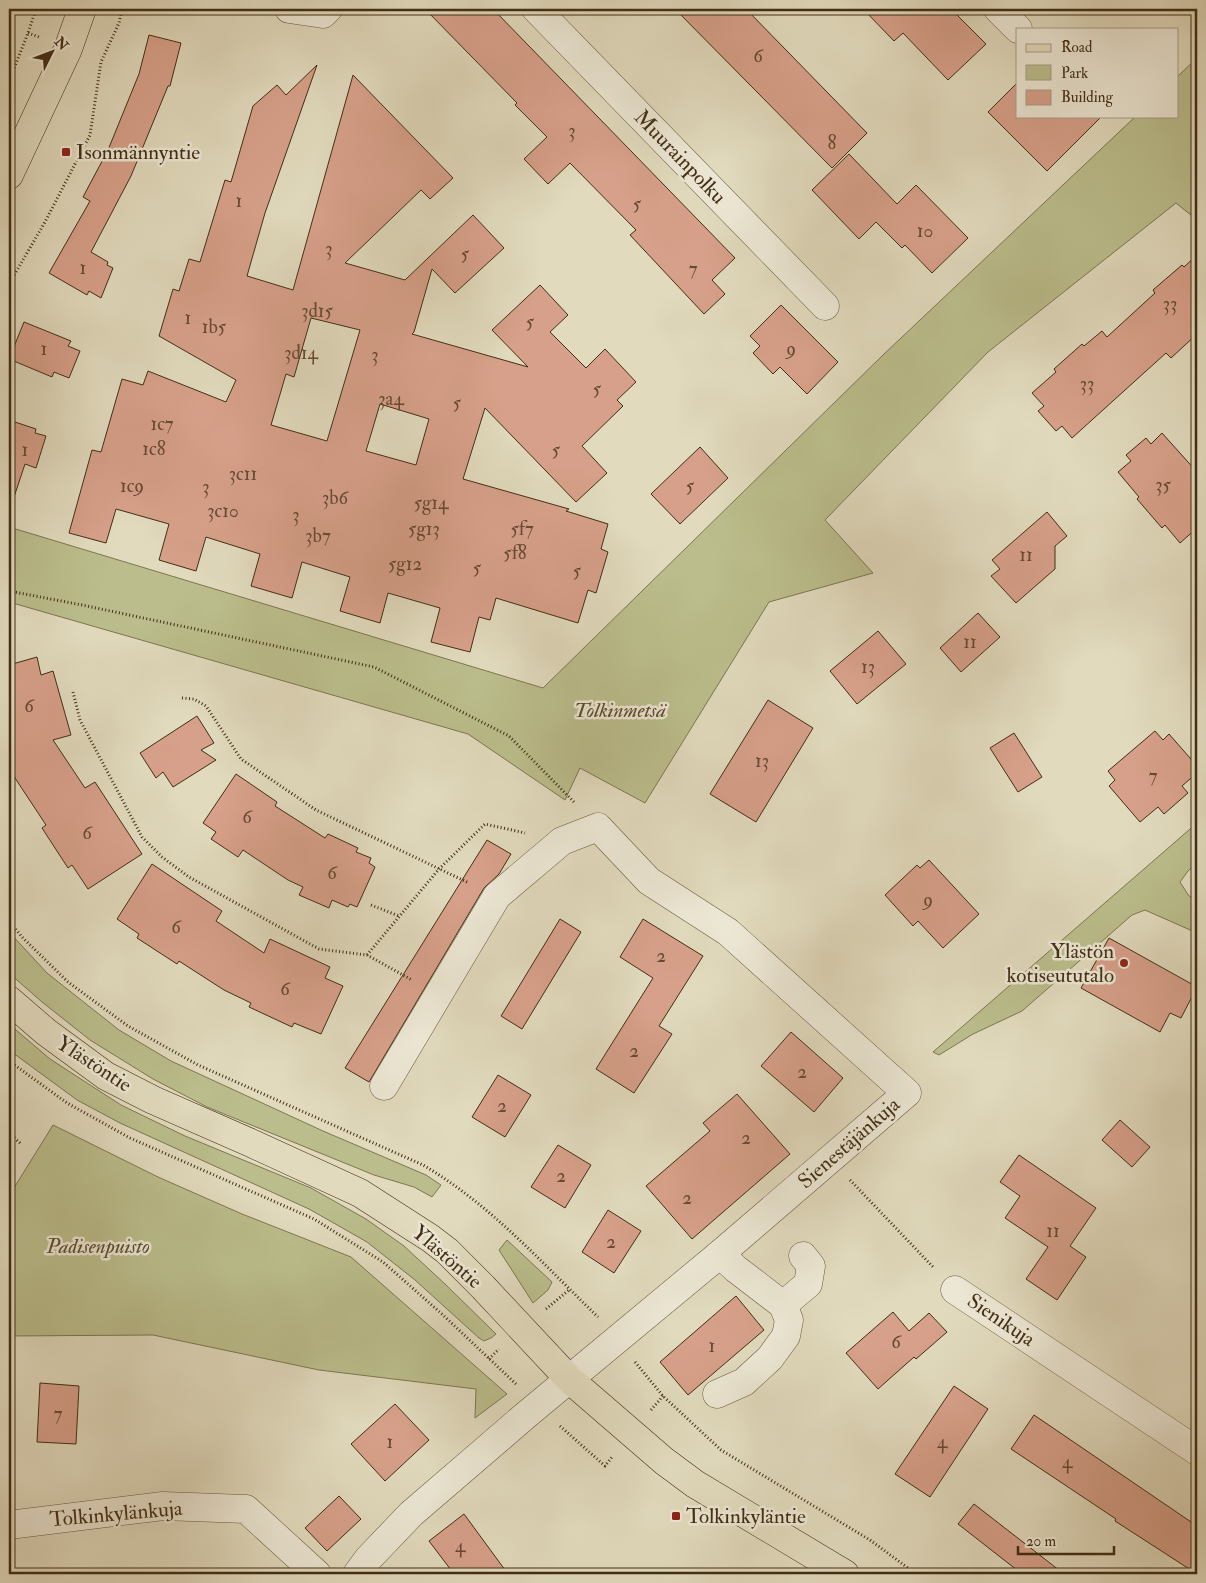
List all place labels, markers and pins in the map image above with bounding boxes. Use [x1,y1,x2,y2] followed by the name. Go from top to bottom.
[76,139,200,166] place label: Isonmännyntie
[60,146,72,158] marker: Isonmännyntie
[1007,938,1114,989] place label: Ylästön kotiseututalo
[1118,957,1130,969] marker: Ylästön kotiseututalo
[686,1503,806,1530] place label: Tolkinkyläntie
[670,1510,682,1522] marker: Tolkinkyläntie

